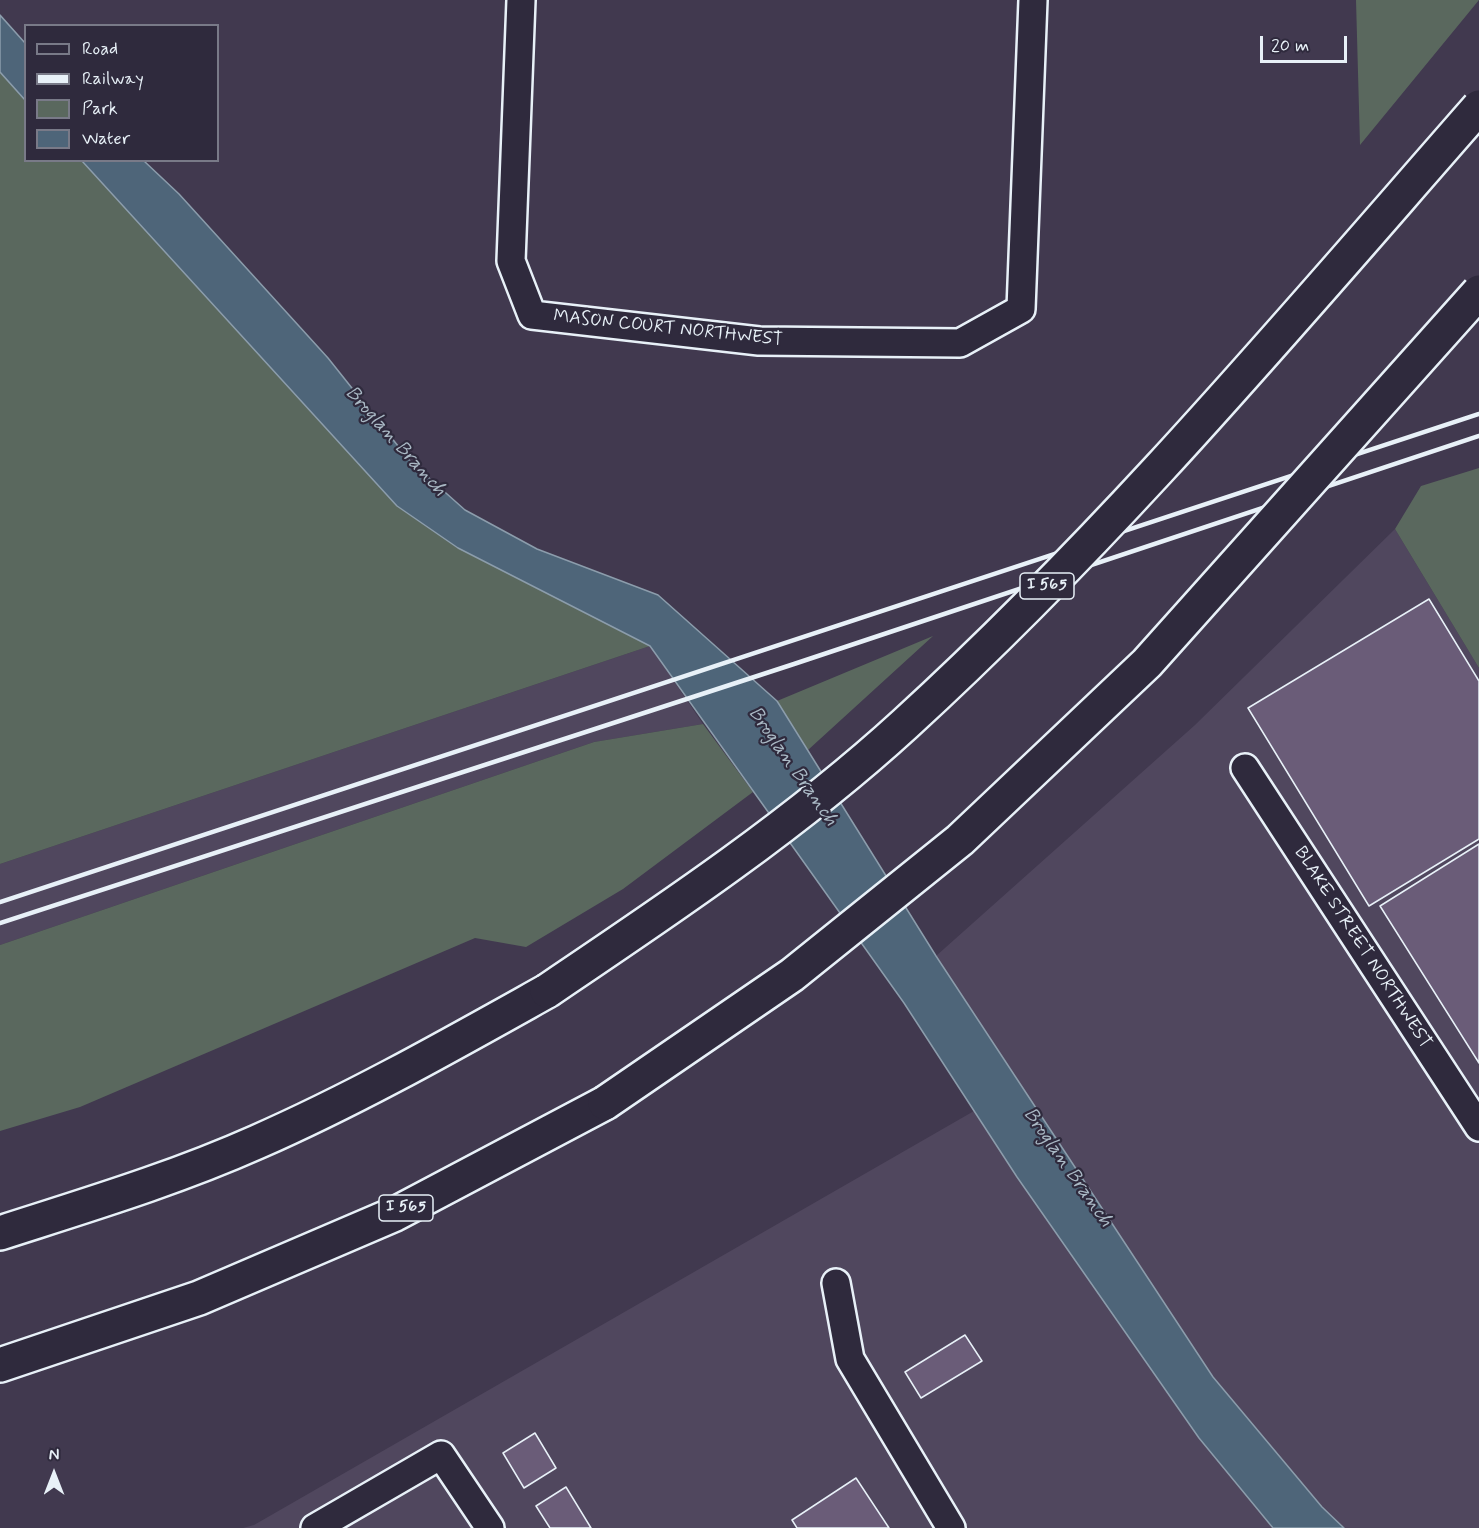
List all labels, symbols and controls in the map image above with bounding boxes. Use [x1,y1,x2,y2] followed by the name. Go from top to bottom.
[24,24,219,162] legend
[1263,24,1350,62] scale bar
[1271,34,1309,58] text: 20 m
[82,37,118,61] text: Road
[82,67,144,91] text: Railway
[82,97,118,121] text: Park
[82,127,130,151] text: Water
[552,306,784,352] street label: MASON COURT NORTHWEST
[339,382,451,502] water label: Broglan Branch
[1020,573,1074,599] road number: I 565
[742,703,842,831] water label: Broglan Branch
[1289,843,1435,1053] street label: BLAKE STREET NORTHWEST
[1017,1104,1117,1232] water label: Broglan Branch
[379,1195,433,1221] road number: I 565
[24,1444,84,1504] north arrow
[49,1445,59,1466] text: N

